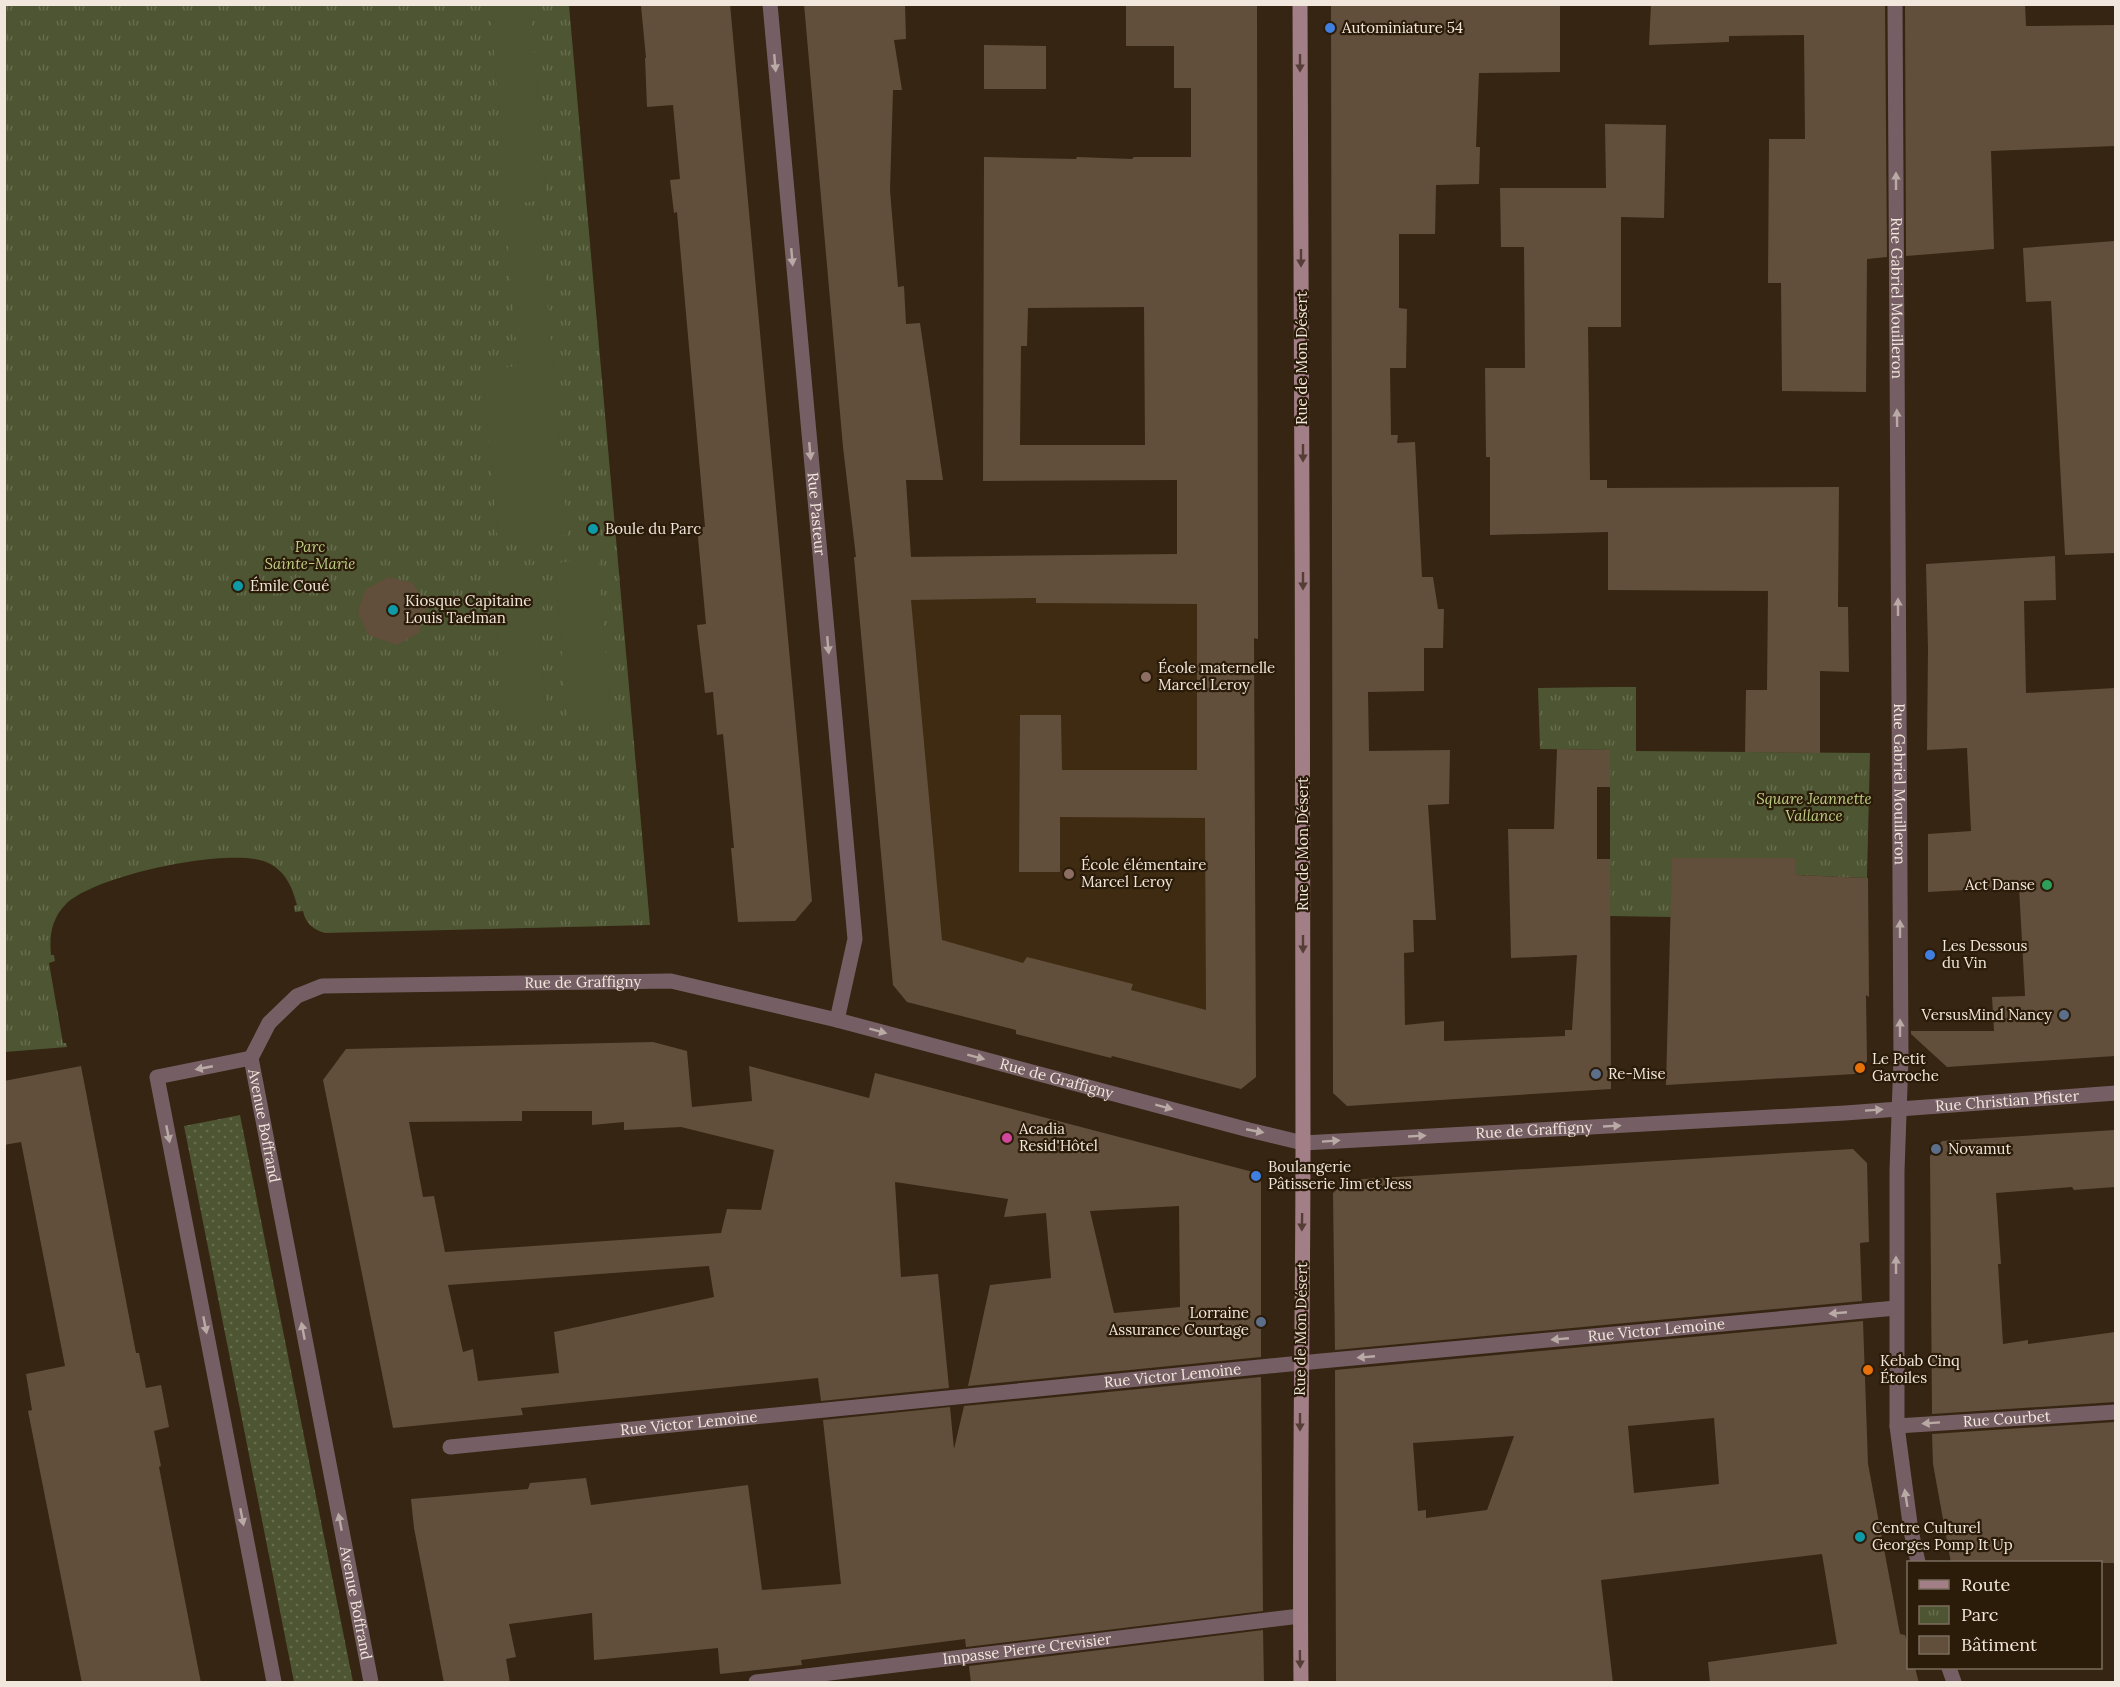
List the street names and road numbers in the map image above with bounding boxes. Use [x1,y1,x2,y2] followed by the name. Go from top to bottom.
[1887,217,1907,379] street label: Rue Gabriel Mouilleron
[1292,291,1311,425] street label: Rue de Mon Désert
[804,471,830,557] street label: Rue Pasteur
[1890,703,1910,865] street label: Rue Gabriel Mouilleron
[1293,777,1312,911] street label: Rue de Mon Désert
[524,971,641,992] street label: Rue de Graffigny
[998,1054,1116,1102] street label: Rue de Graffigny
[244,1066,285,1184] street label: Avenue Boffrand
[1934,1086,2080,1115] street label: Rue Christian Pfister
[1475,1117,1593,1142] street label: Rue de Graffigny
[1290,1262,1311,1396] street label: Rue de Mon Désert
[1587,1314,1726,1345] street label: Rue Victor Lemoine
[1103,1359,1242,1391] street label: Rue Victor Lemoine
[1962,1406,2051,1431] street label: Rue Courbet
[619,1407,758,1439] street label: Rue Victor Lemoine
[336,1543,377,1661] street label: Avenue Boffrand
[941,1629,1113,1668] street label: Impasse Pierre Crevisier

